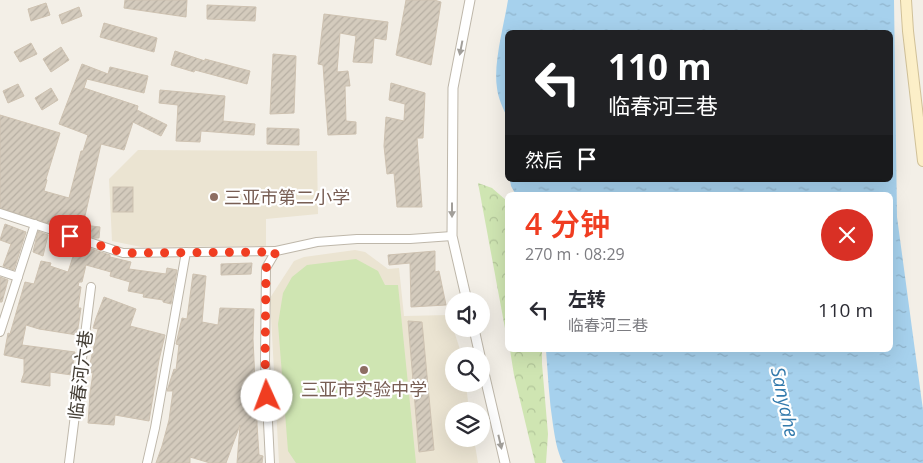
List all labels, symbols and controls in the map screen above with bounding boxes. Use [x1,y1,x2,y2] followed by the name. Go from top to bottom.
[457,40,465,55] one-way arrow
[608,43,712,90] text: 110 m
[525,50,590,115] icon: left
[608,90,718,120] text: 临春河三巷
[573,145,601,173] icon: arrive
[525,147,563,173] text: 然后
[224,185,350,209] place label: 三亚市第二小学
[208,191,220,203] marker: 三亚市第二小学
[448,202,456,218] one-way arrow
[525,203,610,244] text: 4 分钟
[821,209,873,261] button: close
[49,215,91,257] pin
[56,222,84,250] icon: arrive
[525,243,625,265] text: 270 m · 08:29
[568,286,606,312] text: 左转
[445,292,490,447] map controls
[445,292,490,337] button: sound
[525,296,553,324] icon: left
[818,297,873,323] text: 110 m
[568,314,648,336] text: 临春河三巷
[63,329,97,421] street label: 临春河六巷
[445,347,490,392] button: search
[358,364,370,376] marker: 三亚市实验中学
[765,364,805,440] water label: Sanyahe
[240,369,292,421] position arrow
[301,377,427,401] place label: 三亚市实验中学
[445,402,490,447] button: layers
[496,434,504,449] one-way arrow

